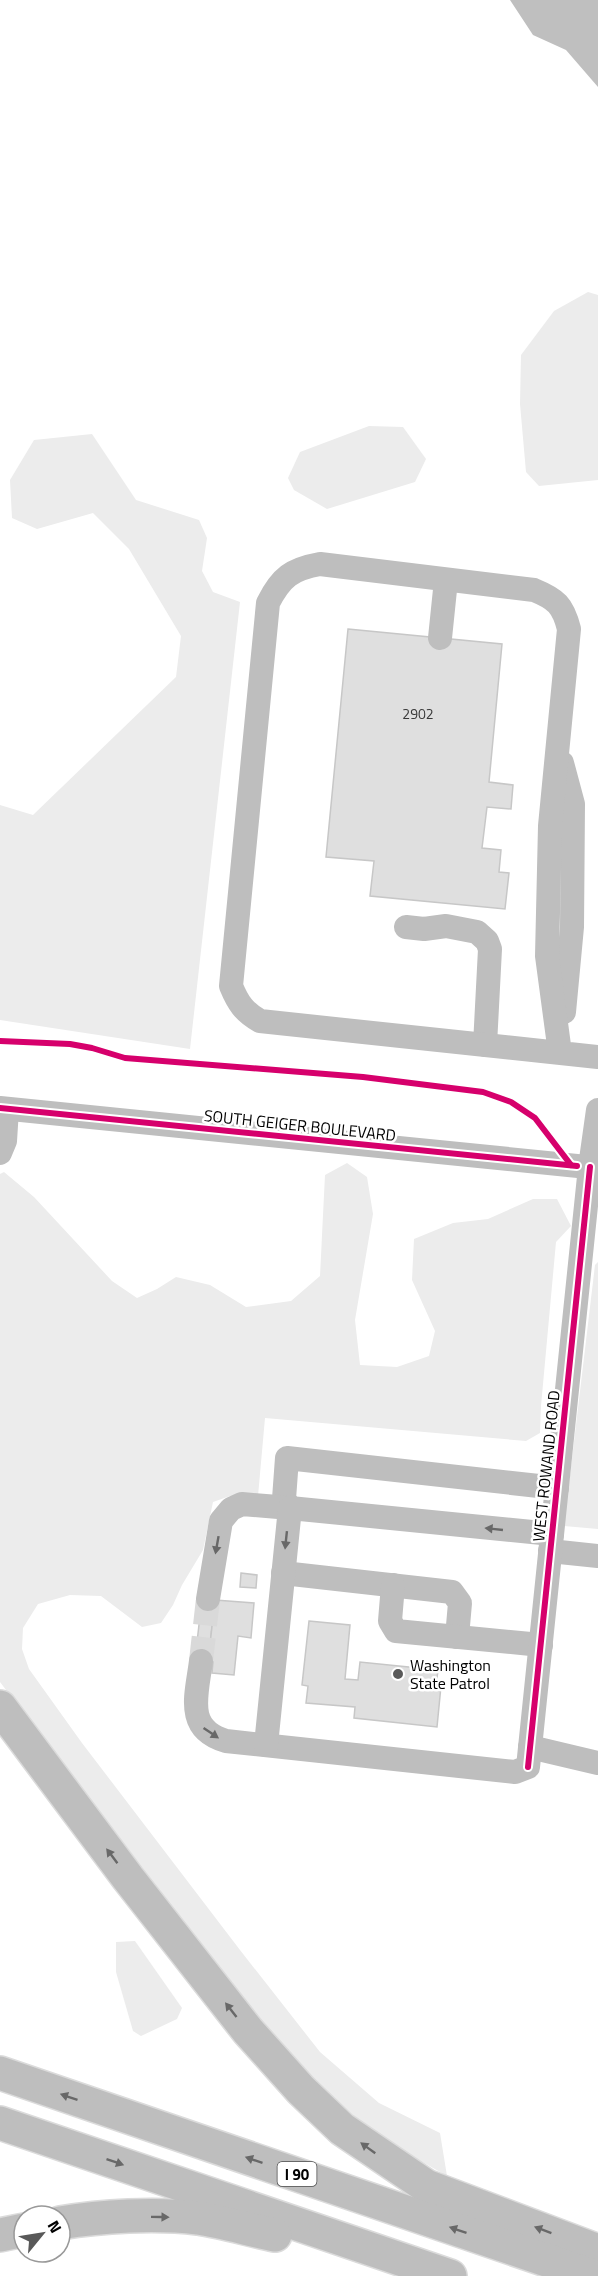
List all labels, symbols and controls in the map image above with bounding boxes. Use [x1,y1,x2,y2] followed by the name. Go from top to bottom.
[402,703,434,724] house number: 2902
[203,1103,397,1147] street label: SOUTH GEIGER BOULEVARD
[526,1389,566,1543] street label: WEST ROWAND ROAD
[484,1524,503,1533] one-way arrow
[282,1530,291,1549] one-way arrow
[212,1536,221,1555] one-way arrow
[410,1653,491,1695] place label: Washington State Patrol
[391,1667,405,1681] marker: Washington State Patrol
[203,1728,220,1739] one-way arrow
[106,1848,118,1864] one-way arrow
[225,2002,238,2018] one-way arrow
[60,2092,78,2101] one-way arrow
[361,2142,377,2154] one-way arrow
[245,2154,263,2164] one-way arrow
[106,2158,124,2167] one-way arrow
[278,2162,316,2186] road number: I 90
[12,2204,72,2264] north arrow
[151,2212,170,2222] one-way arrow
[42,2216,68,2237] text: N
[449,2224,467,2234] one-way arrow
[534,2225,552,2235] one-way arrow

